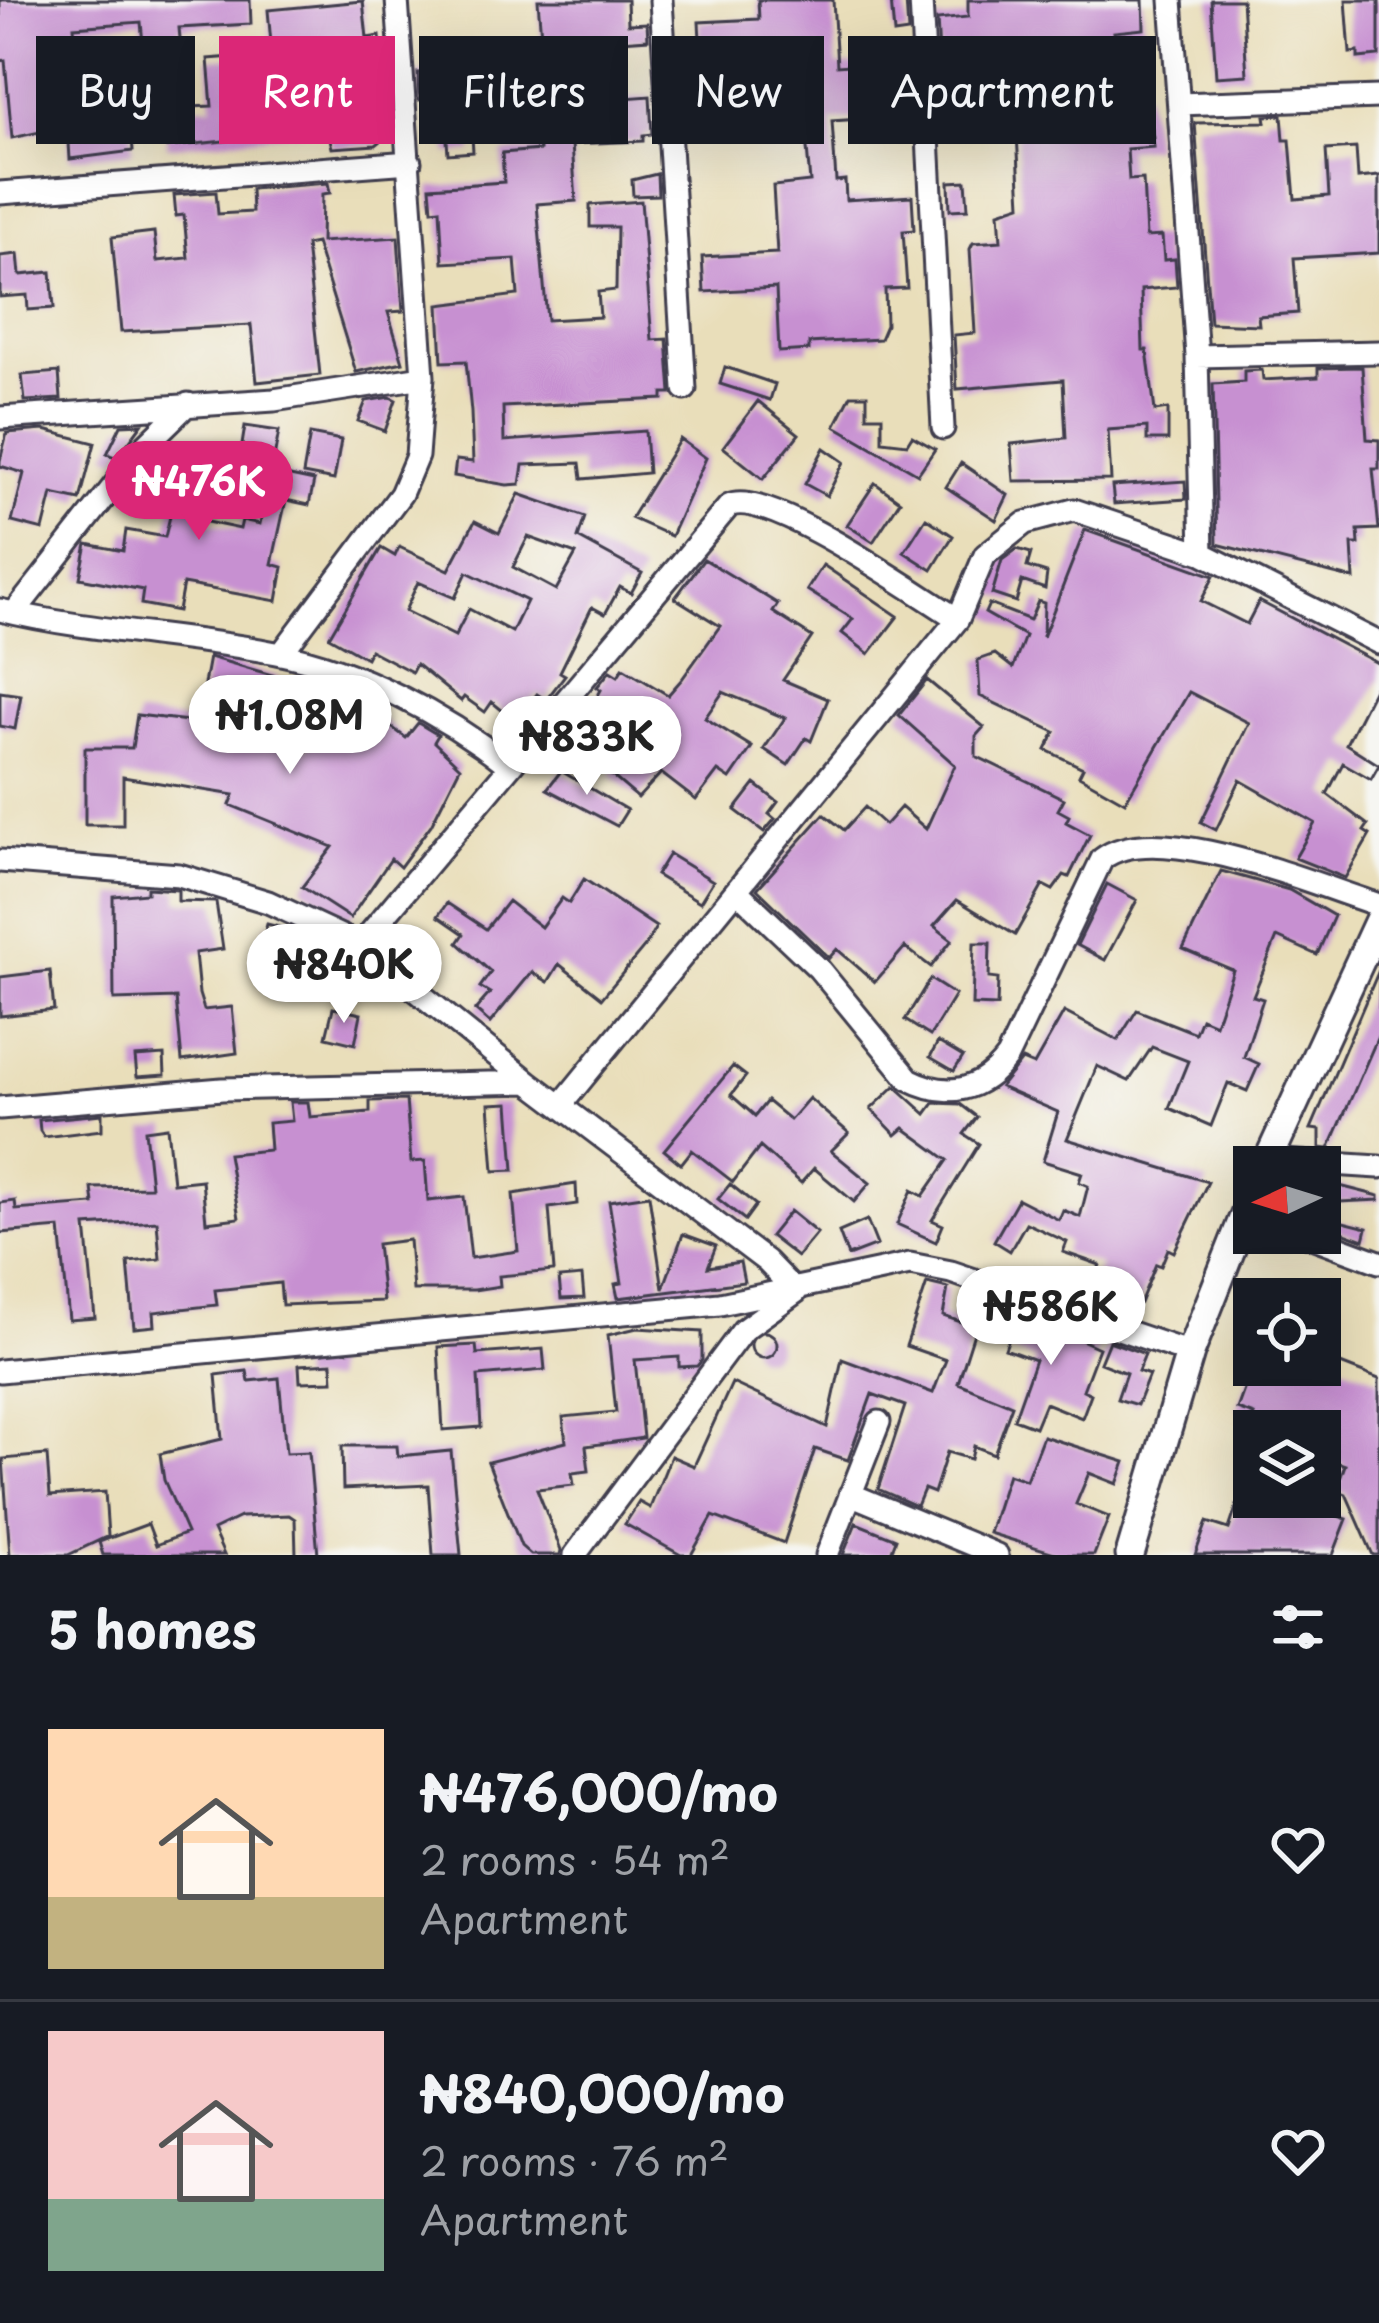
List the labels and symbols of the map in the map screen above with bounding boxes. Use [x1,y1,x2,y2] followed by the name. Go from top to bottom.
[115,441,283,543] pin: ₦476K
[192,675,388,777] pin: ₦1.08M
[503,696,671,798] pin: ₦833K
[260,924,428,1026] pin: ₦840K
[1233,1146,1341,1254] north arrow
[967,1266,1135,1368] pin: ₦586K

